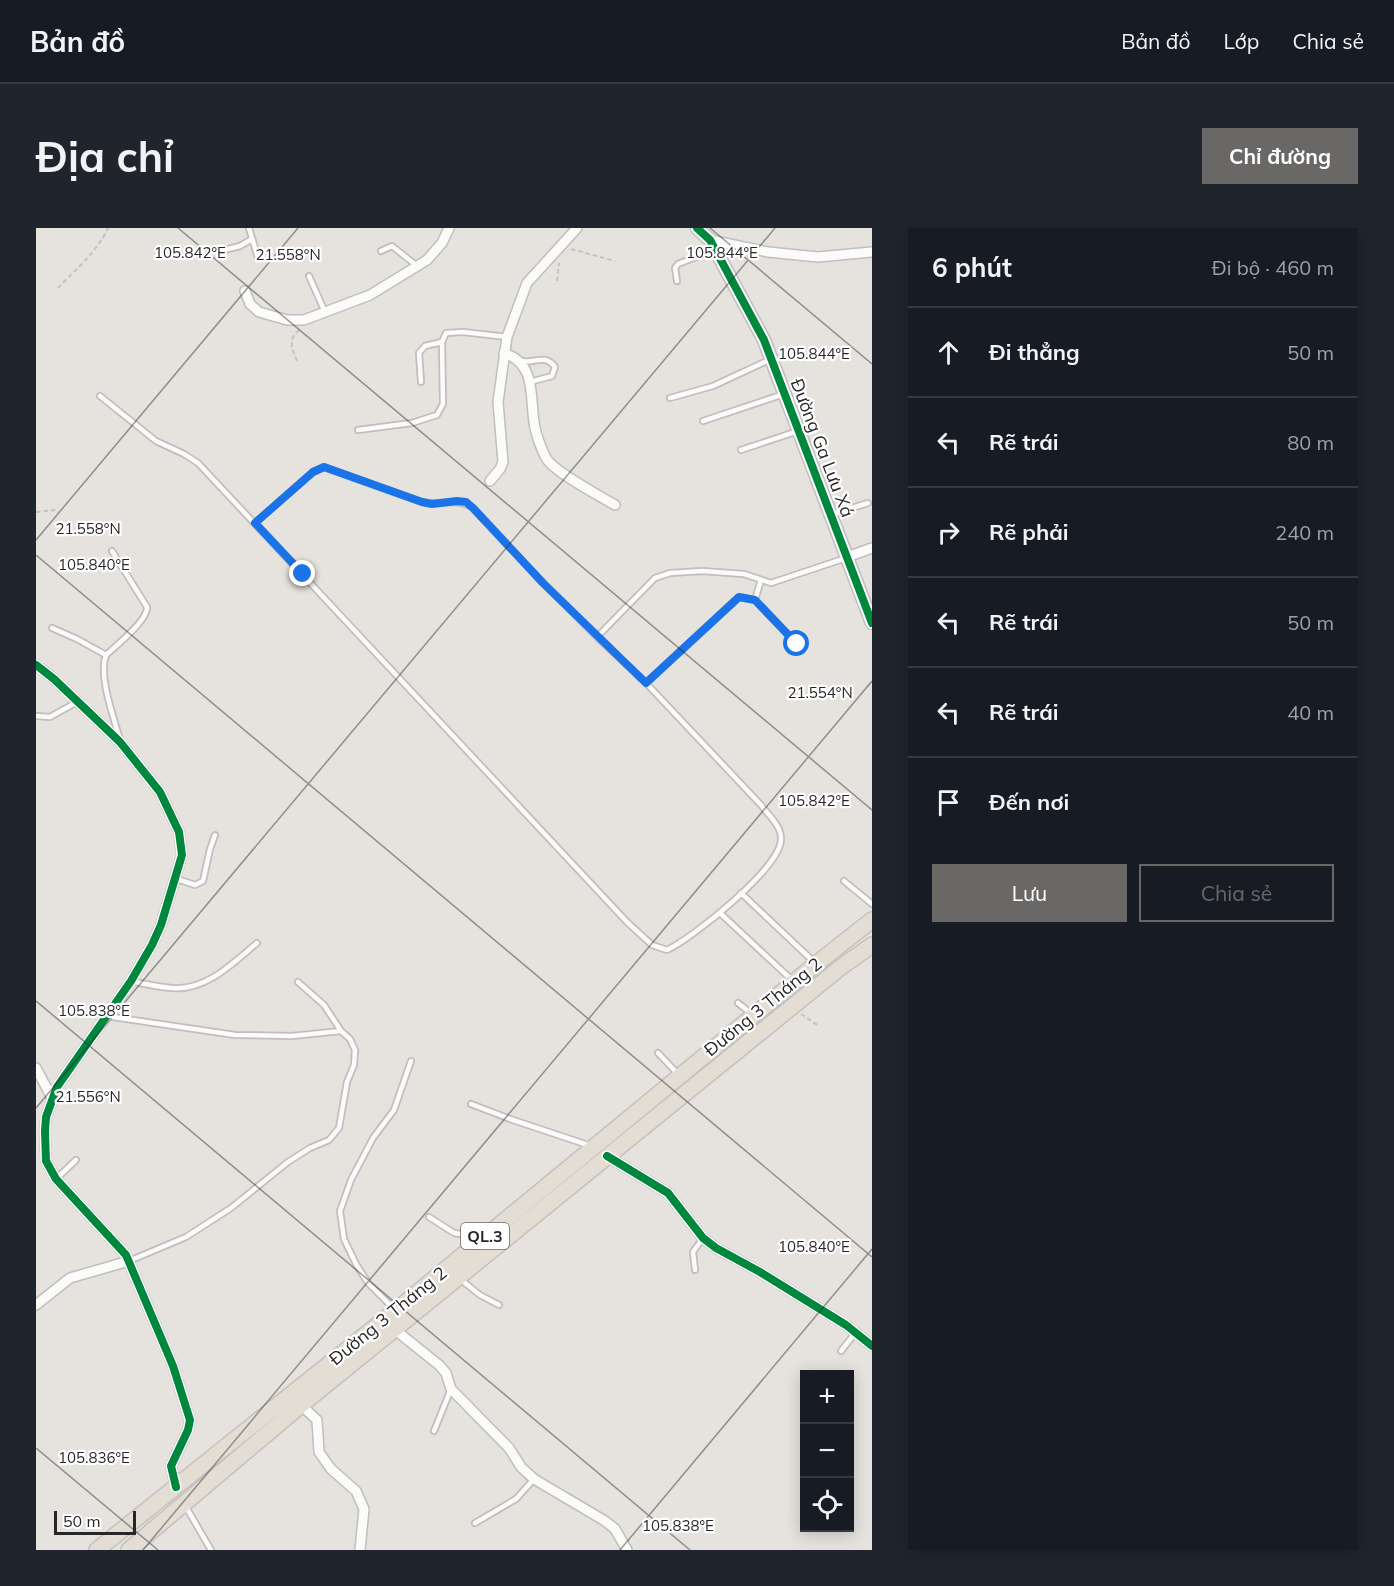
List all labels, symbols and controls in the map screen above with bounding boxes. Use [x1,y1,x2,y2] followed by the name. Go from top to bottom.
[30,24,125,59] text: Bản đồ
[1121,28,1190,54] text: Bản đồ
[1223,28,1259,54] text: Lớp
[1292,28,1364,54] text: Chia sẻ
[1202,128,1358,184] button: Chỉ đường
[36,130,174,183] text: Địa chỉ
[154,243,226,262] text: 105.842°E
[686,243,758,262] text: 105.844°E
[255,245,321,264] text: 21.558°N
[932,251,1012,284] text: 6 phút
[1212,255,1334,280] text: Đi bộ · 460 m
[932,336,965,369] icon: ahead
[989,338,1080,366] text: Đi thẳng
[1287,340,1334,365] text: 50 m
[778,344,850,363] text: 105.844°E
[785,375,859,520] street label: Đường Ga Lưu Xá
[932,426,965,459] icon: left
[989,428,1059,456] text: Rẽ trái
[1287,430,1334,455] text: 80 m
[932,516,965,549] icon: right
[989,518,1069,546] text: Rẽ phải
[55,519,121,538] text: 21.558°N
[1275,520,1334,545] text: 240 m
[58,555,130,574] text: 105.840°E
[289,560,315,586] route end
[932,606,965,639] icon: left
[989,608,1059,636] text: Rẽ trái
[1287,610,1334,635] text: 50 m
[783,630,809,656] route start
[787,683,853,702] text: 21.554°N
[932,696,965,729] icon: left
[989,698,1059,726] text: Rẽ trái
[1287,700,1334,725] text: 40 m
[932,786,965,819] icon: arrive
[989,788,1069,816] text: Đến nơi
[778,791,850,810] text: 105.842°E
[932,864,1127,922] button: Lưu
[1139,864,1334,922] button: Chia sẻ
[699,952,826,1061] street label: Đường 3 Tháng 2
[58,1001,130,1020] text: 105.838°E
[55,1087,121,1106] text: 21.556°N
[461,1223,509,1249] road number: QL.3
[778,1237,850,1256] text: 105.840°E
[324,1261,451,1370] street label: Đường 3 Tháng 2
[800,1370,854,1532] map controls
[800,1370,854,1424] button: +
[800,1424,854,1478] button: −
[58,1448,130,1467] text: 105.836°E
[800,1478,854,1532] button: locate
[54,1508,136,1536] scale bar
[63,1511,100,1531] text: 50 m
[642,1516,714,1535] text: 105.838°E

